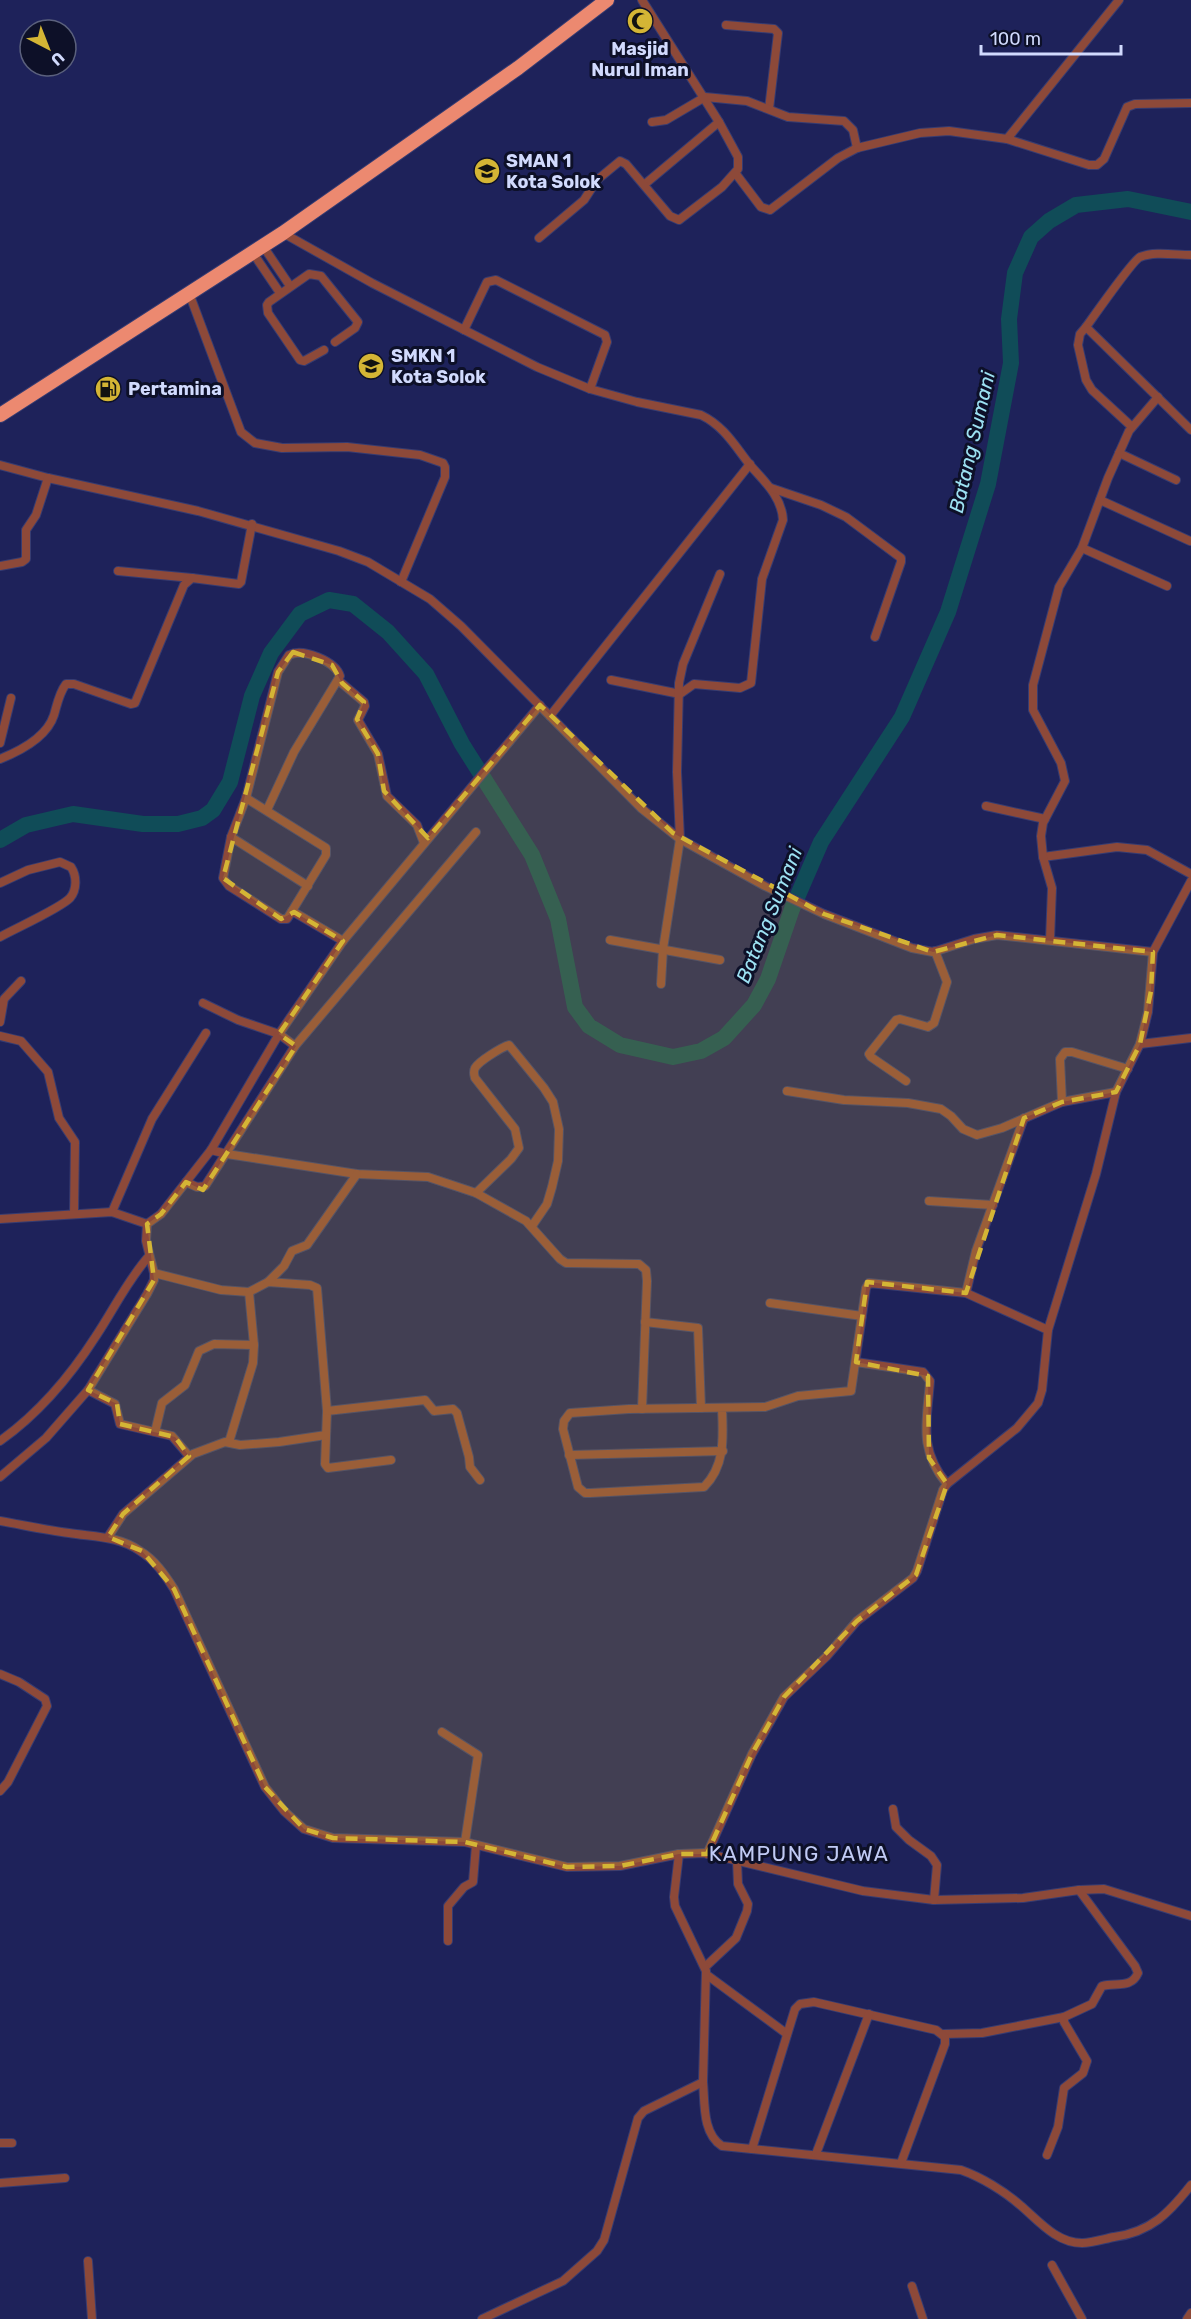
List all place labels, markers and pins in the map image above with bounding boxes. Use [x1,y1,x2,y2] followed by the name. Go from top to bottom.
[625,6,655,36] mosque icon: Masjid Nurul Iman
[591,38,689,81] place label: Masjid Nurul Iman
[506,150,601,193] place label: SMAN 1 Kota Solok
[472,156,502,186] school or university icon: SMAN 1 Kota Solok
[391,345,486,388] place label: SMKN 1 Kota Solok
[356,351,386,381] school or university icon: SMKN 1 Kota Solok
[93,374,123,404] fuel station icon: Pertamina
[128,378,222,400] place label: Pertamina

